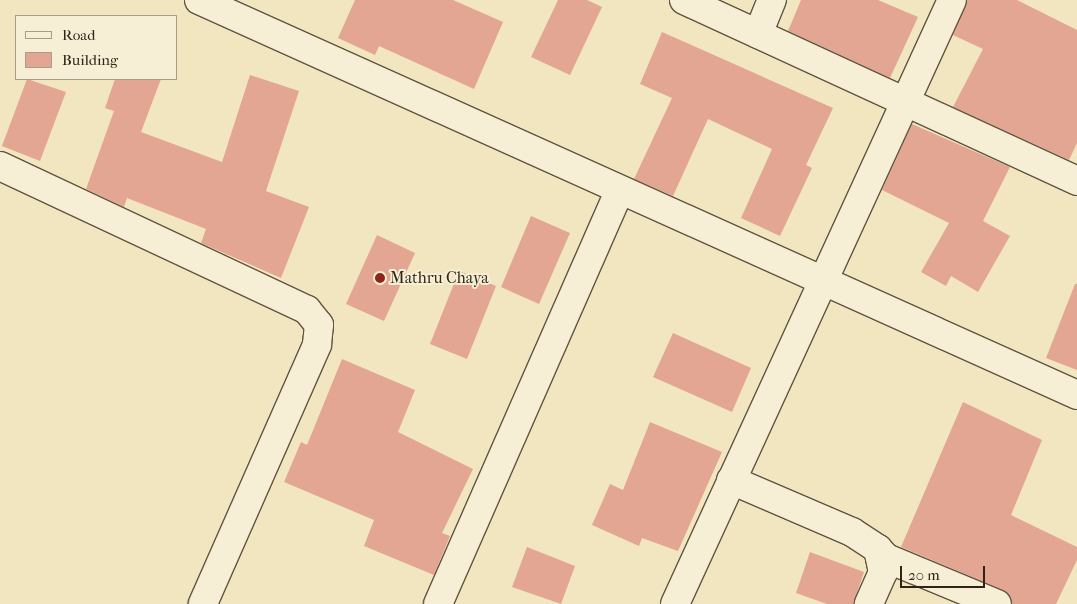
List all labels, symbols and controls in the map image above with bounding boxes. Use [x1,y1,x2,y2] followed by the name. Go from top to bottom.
[15,15,178,80] legend
[62,26,95,44] text: Road
[62,51,118,69] text: Building
[390,268,489,288] place label: Mathru Chaya
[374,272,386,284] marker: Mathru Chaya
[902,556,987,588] scale bar
[908,566,940,584] text: 20 m

